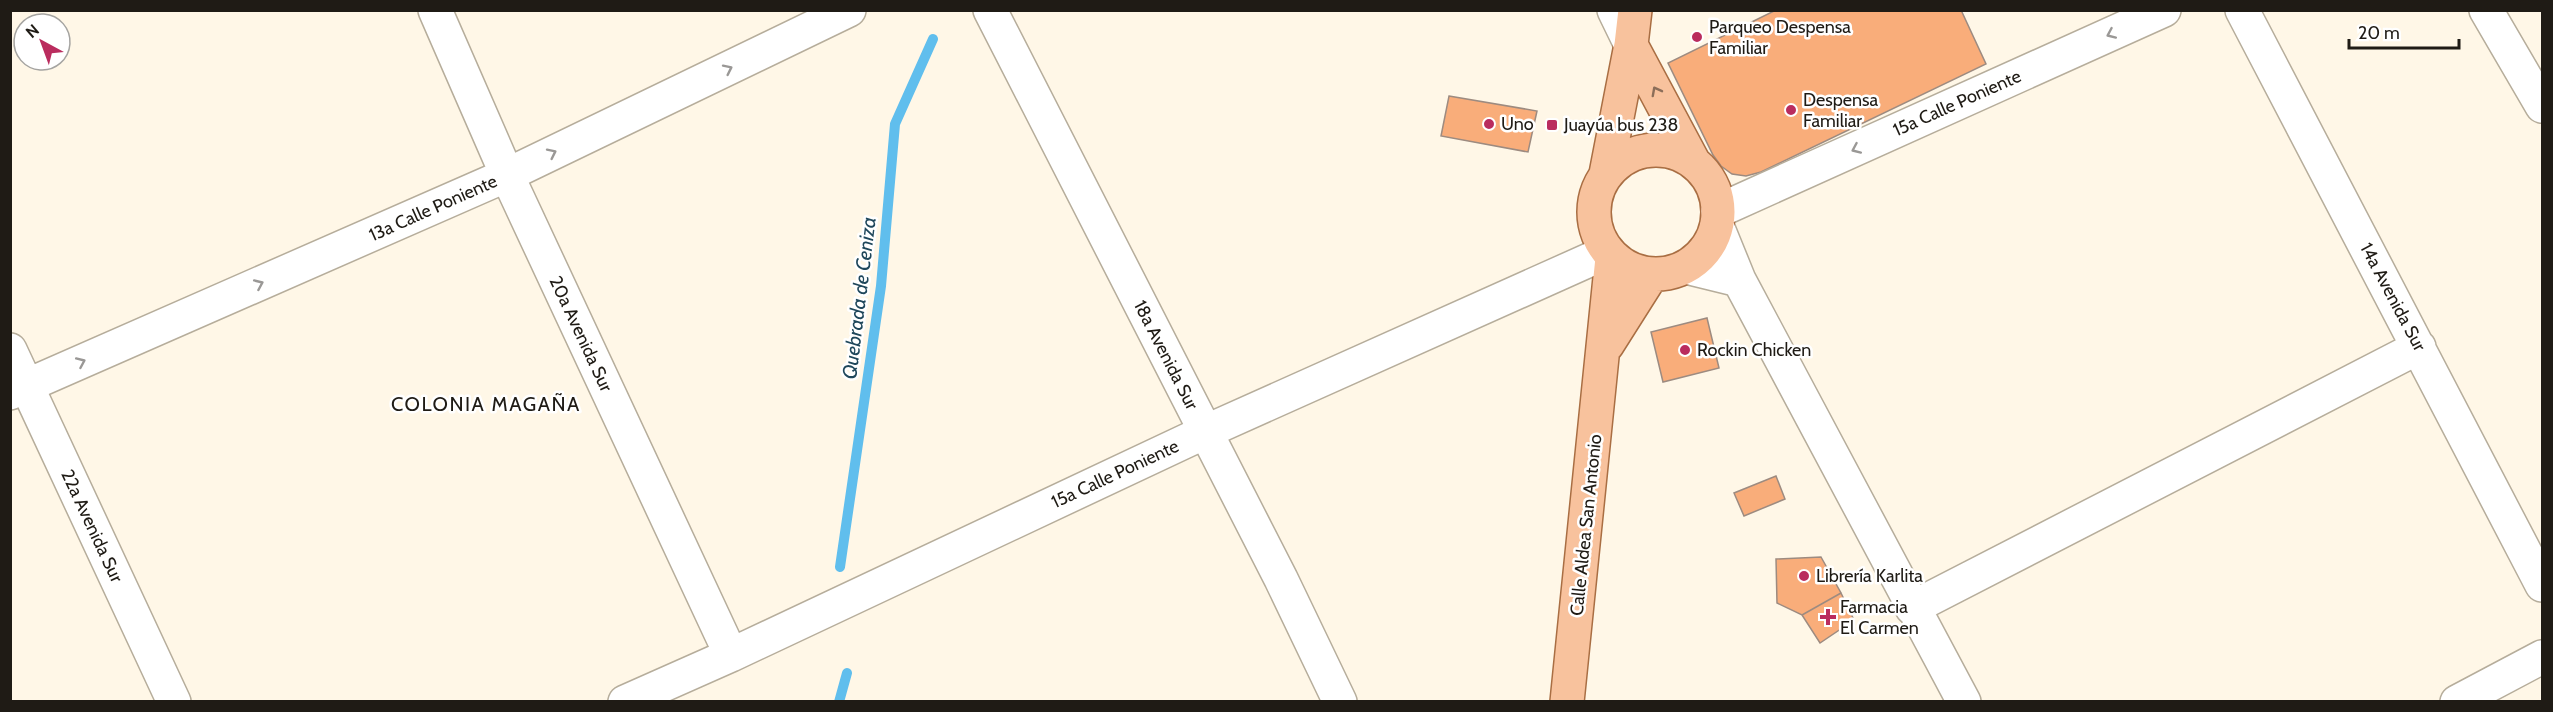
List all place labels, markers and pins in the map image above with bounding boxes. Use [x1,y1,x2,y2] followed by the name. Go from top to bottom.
[1709,16,1851,59] place label: Parqueo Despensa Familiar
[1690,30,1704,44] marker: Parqueo Despensa Familiar
[1803,89,1878,132] place label: Despensa Familiar
[1784,103,1798,117] marker: Despensa Familiar
[1501,113,1534,135] place label: Uno
[1563,114,1678,136] place label: Juayúa bus 238
[1482,117,1496,131] marker: Uno
[1545,118,1559,132] marker: Juayúa bus 238
[1697,339,1811,361] place label: Rockin Chicken
[1678,343,1692,357] marker: Rockin Chicken
[1816,565,1923,587] place label: Librería Karlita
[1797,569,1811,583] marker: Librería Karlita
[1840,596,1919,639] place label: Farmacia El Carmen
[1821,610,1835,624] marker: Farmacia El Carmen

